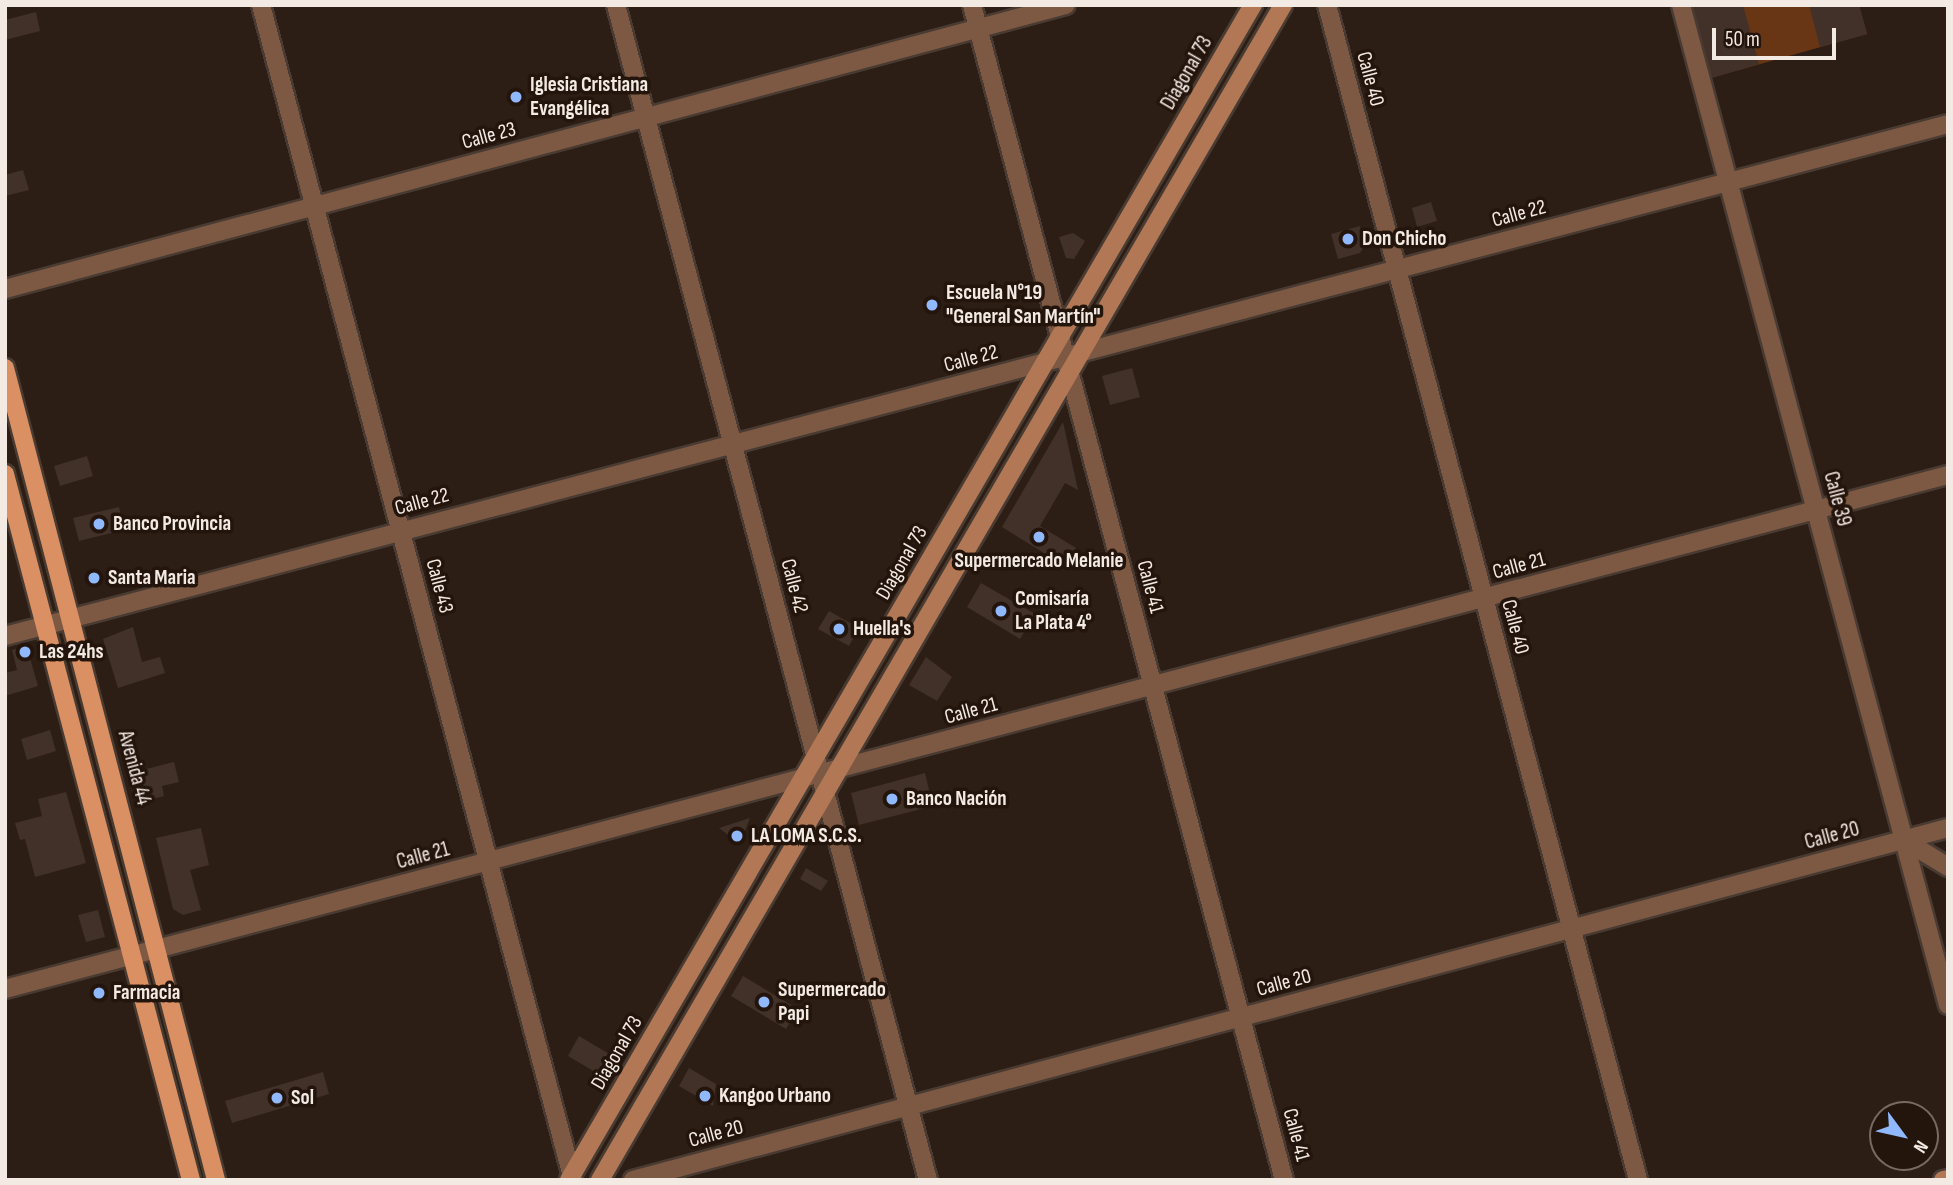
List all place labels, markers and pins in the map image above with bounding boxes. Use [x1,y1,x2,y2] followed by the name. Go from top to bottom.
[530,72,648,122] place label: Iglesia Cristiana Evangélica
[508,89,524,105] marker: Iglesia Cristiana Evangélica
[1362,226,1446,252] place label: Don Chicho
[1340,231,1356,247] marker: Don Chicho
[946,280,1100,330] place label: Escuela N°19 "General San Martín"
[924,297,940,313] marker: Escuela N°19 "General San Martín"
[113,511,231,537] place label: Banco Provincia
[91,516,107,532] marker: Banco Provincia
[1031,529,1047,545] marker: Supermercado Melanie
[955,548,1123,574] place label: Supermercado Melanie
[108,565,195,591] place label: Santa Maria
[86,570,102,586] marker: Santa Maria
[1015,586,1092,636] place label: Comisaría La Plata 4°
[993,603,1009,619] marker: Comisaría La Plata 4°
[853,616,911,642] place label: Huella's
[831,621,847,637] marker: Huella's
[39,639,104,665] place label: Las 24hs
[17,644,33,660] marker: Las 24hs
[906,786,1007,812] place label: Banco Nación
[884,791,900,807] marker: Banco Nación
[751,823,862,849] place label: LA LOMA S.C.S.
[729,828,745,844] marker: LA LOMA S.C.S.
[778,977,886,1027] place label: Supermercado Papi
[113,980,180,1006] place label: Farmacia
[91,985,107,1001] marker: Farmacia
[756,994,772,1010] marker: Supermercado Papi
[719,1083,831,1109] place label: Kangoo Urbano
[291,1085,314,1111] place label: Sol
[697,1088,713,1104] marker: Kangoo Urbano
[269,1090,285,1106] marker: Sol

